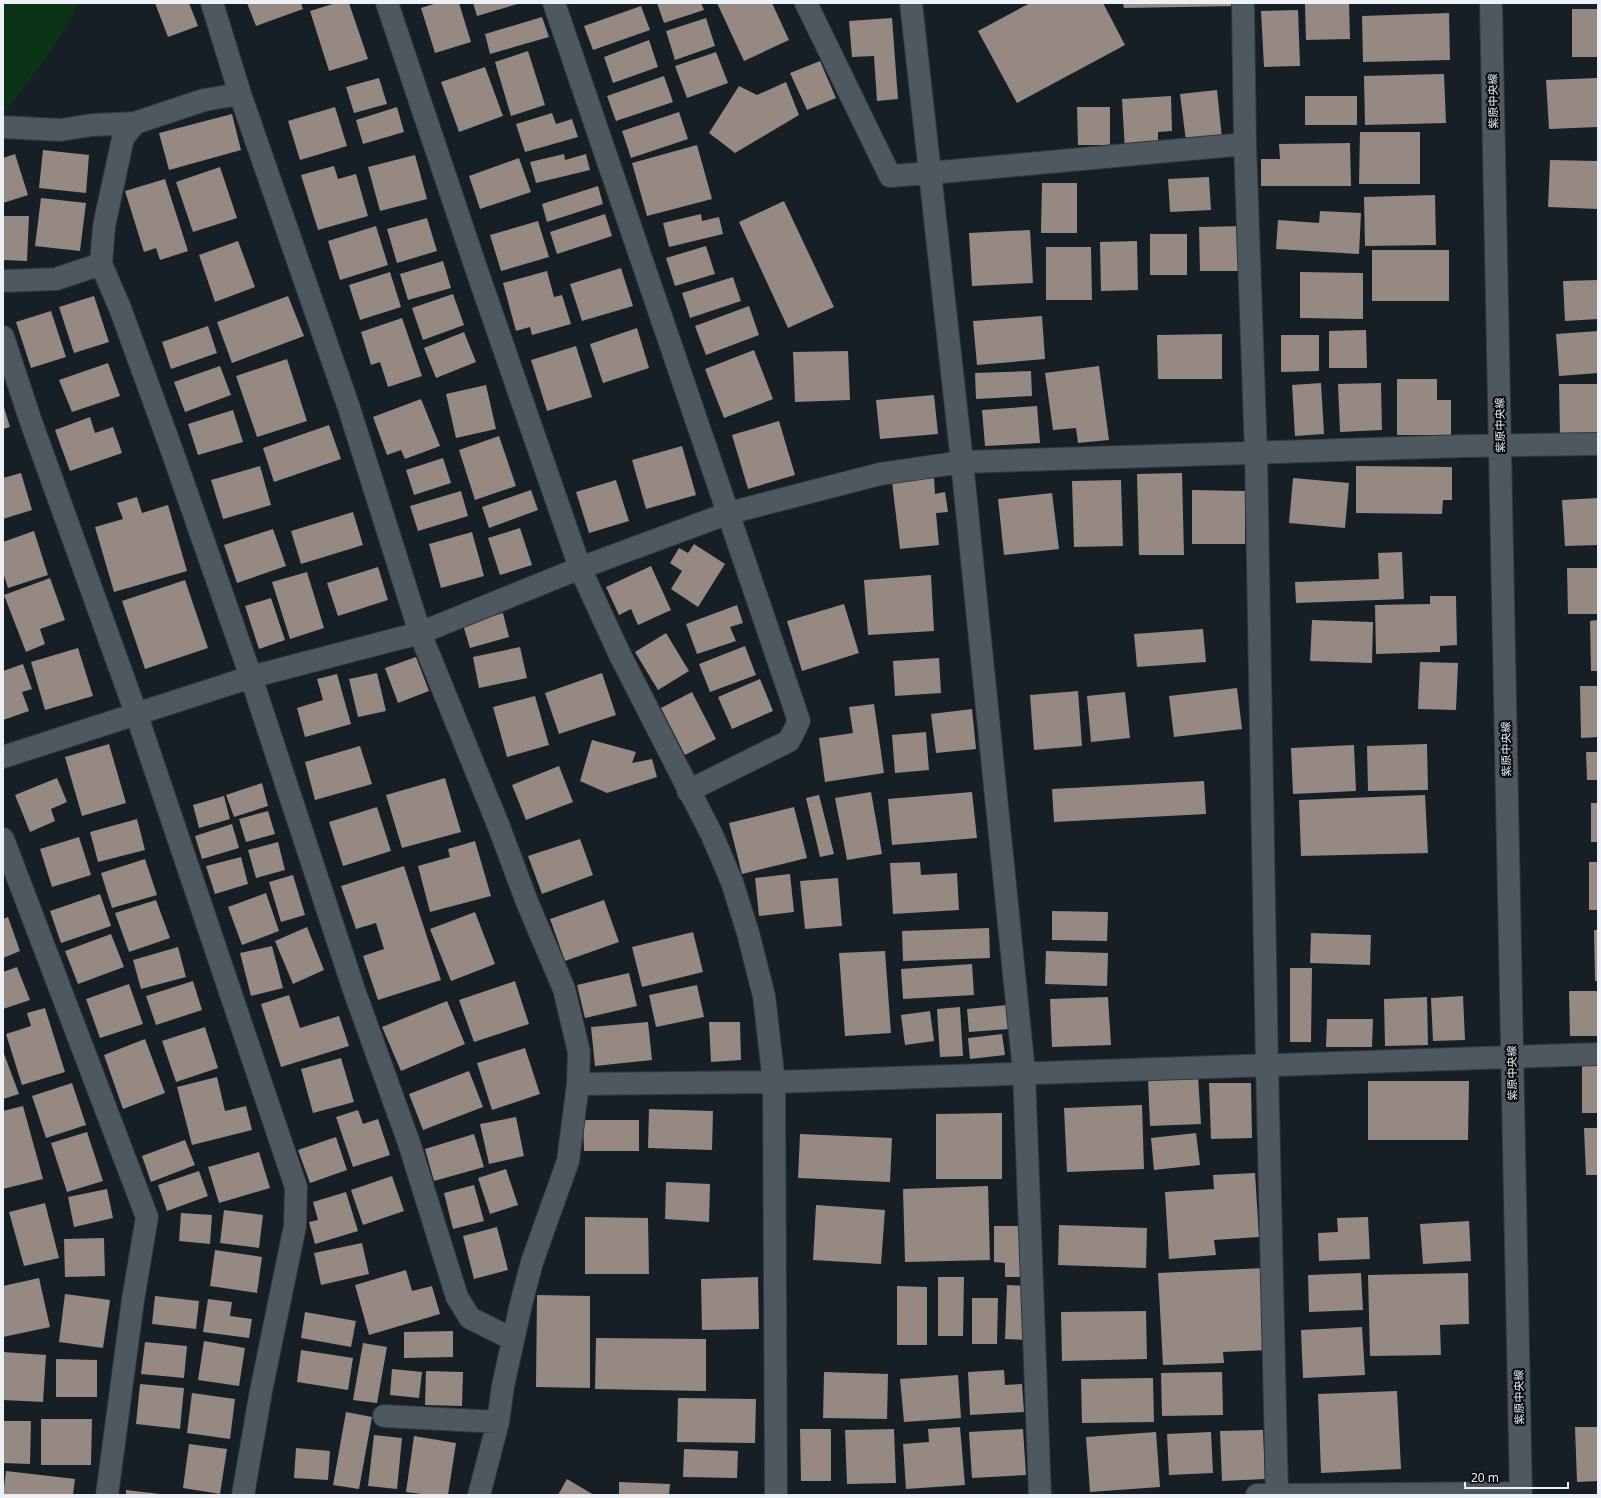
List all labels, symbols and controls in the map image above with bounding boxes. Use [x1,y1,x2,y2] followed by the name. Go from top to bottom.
[1485,73,1500,129] street label: 紫原中央線
[1492,397,1507,453] street label: 紫原中央線
[1498,721,1513,777] street label: 紫原中央線
[1504,1045,1519,1101] street label: 紫原中央線
[1511,1369,1526,1425] street label: 紫原中央線
[1465,1464,1568,1490] scale bar
[1471,1469,1499,1486] text: 20 m

